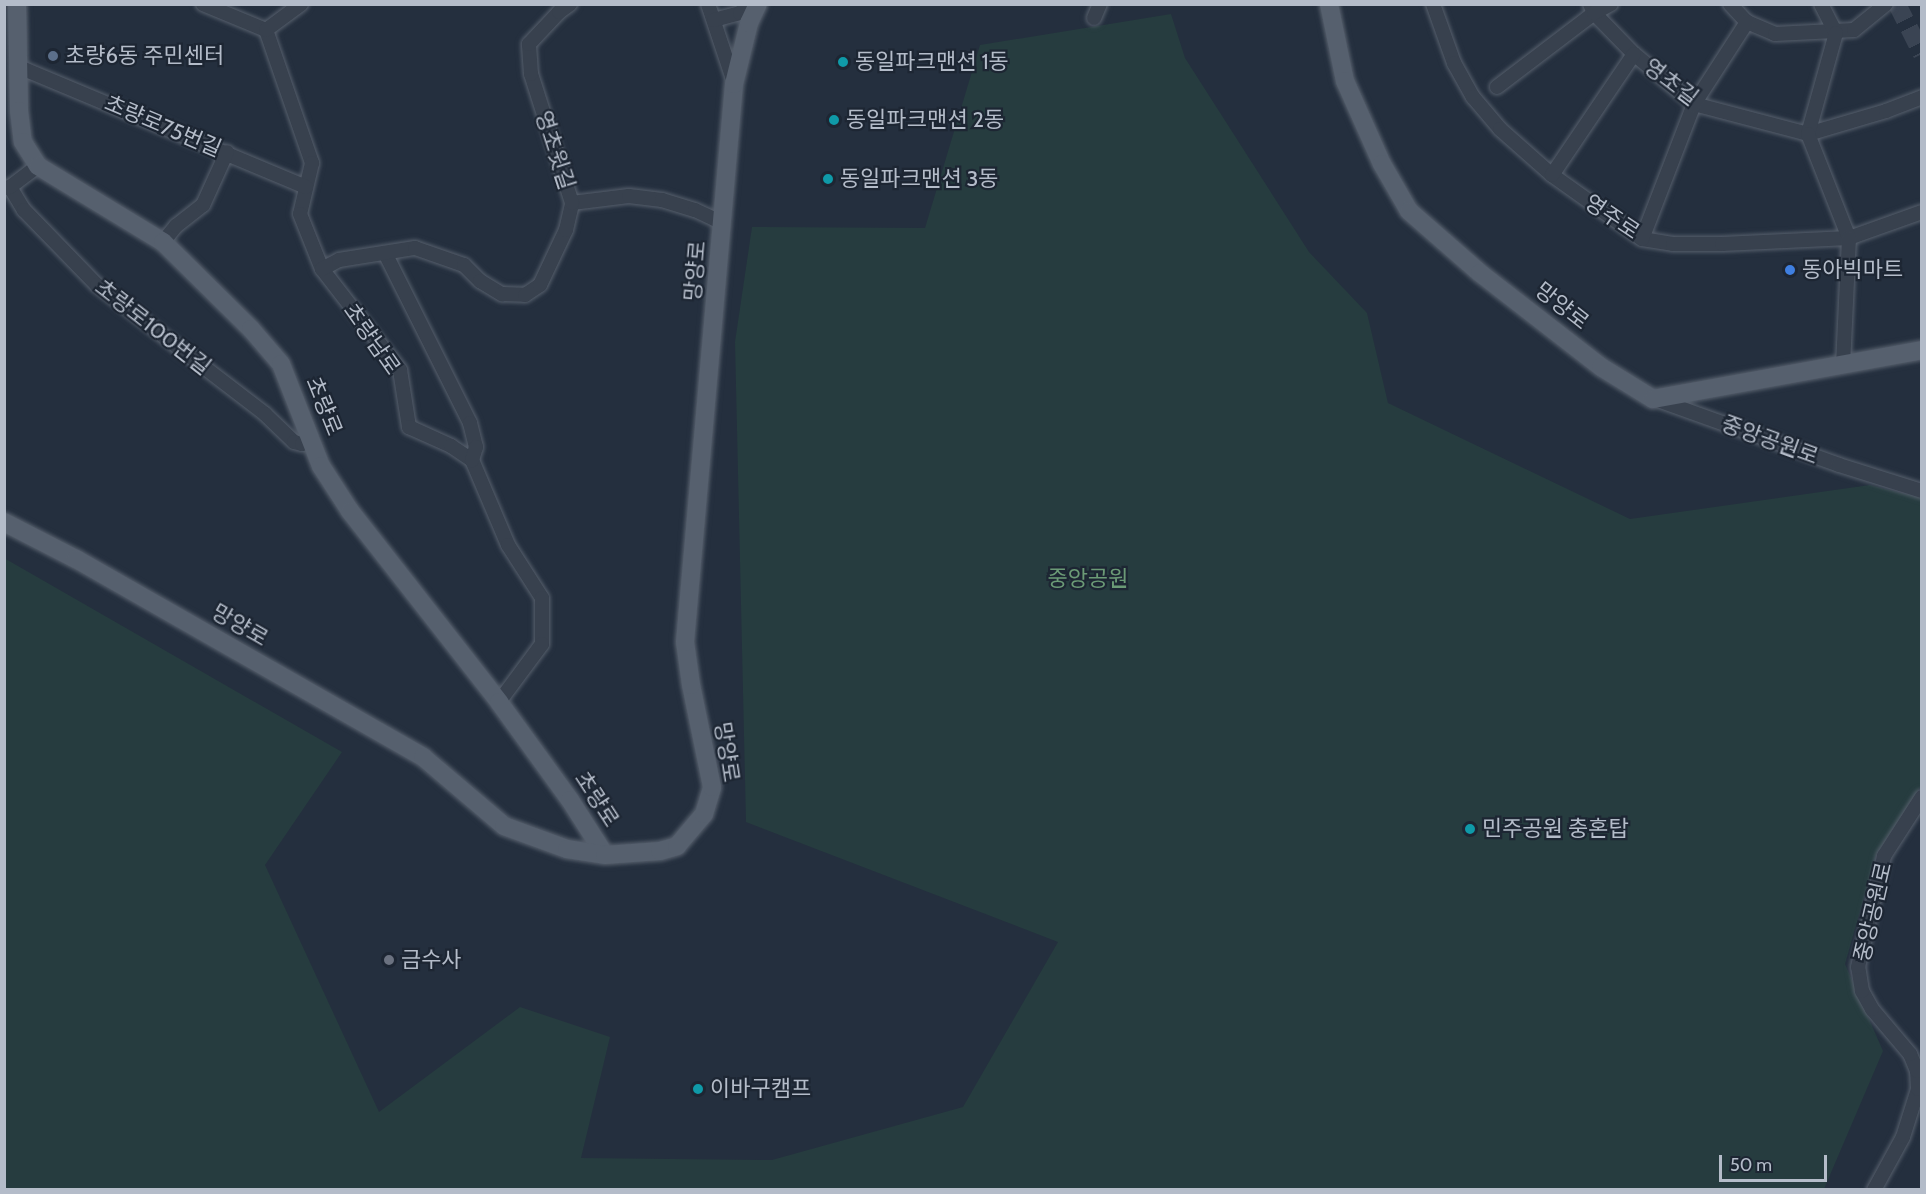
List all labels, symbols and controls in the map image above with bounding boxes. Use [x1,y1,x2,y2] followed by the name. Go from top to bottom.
[65,43,224,69] place label: 초량6동 주민센터
[46,49,60,63] marker: 초량6동 주민센터
[855,49,1009,75] place label: 동일파크맨션 1동
[1639,53,1703,111] street label: 영초길
[836,55,850,69] marker: 동일파크맨션 1동
[101,90,225,162] street label: 초량로75번길
[530,107,580,193] street label: 영초윗길
[846,107,1004,133] place label: 동일파크맨션 2동
[827,113,841,127] marker: 동일파크맨션 2동
[840,166,999,192] place label: 동일파크맨션 3동
[821,172,835,186] marker: 동일파크맨션 3동
[1579,189,1645,245] street label: 영주로
[679,240,711,302] street label: 망양로
[1802,257,1903,283] place label: 동아빅마트
[1783,263,1797,277] marker: 동아빅마트
[90,274,216,380] street label: 초량로100번길
[1530,277,1594,335] street label: 망양로
[338,298,406,380] street label: 초량남로
[300,373,348,439] street label: 초량로
[1718,410,1822,470] street label: 중앙공원로
[1048,566,1128,592] park label: 중앙공원
[207,598,273,652] street label: 망양로
[709,720,745,784] street label: 망양로
[569,766,625,832] street label: 초량로
[1482,816,1629,842] place label: 민주공원 충혼탑
[1463,822,1477,836] marker: 민주공원 충혼탑
[1849,860,1897,964] street label: 중앙공원로
[401,947,462,973] place label: 금수사
[382,953,396,967] marker: 금수사
[710,1076,811,1102] place label: 이바구캠프
[691,1082,705,1096] marker: 이바구캠프
[1722,1143,1830,1181] scale bar
[1730,1154,1772,1176] text: 50 m

